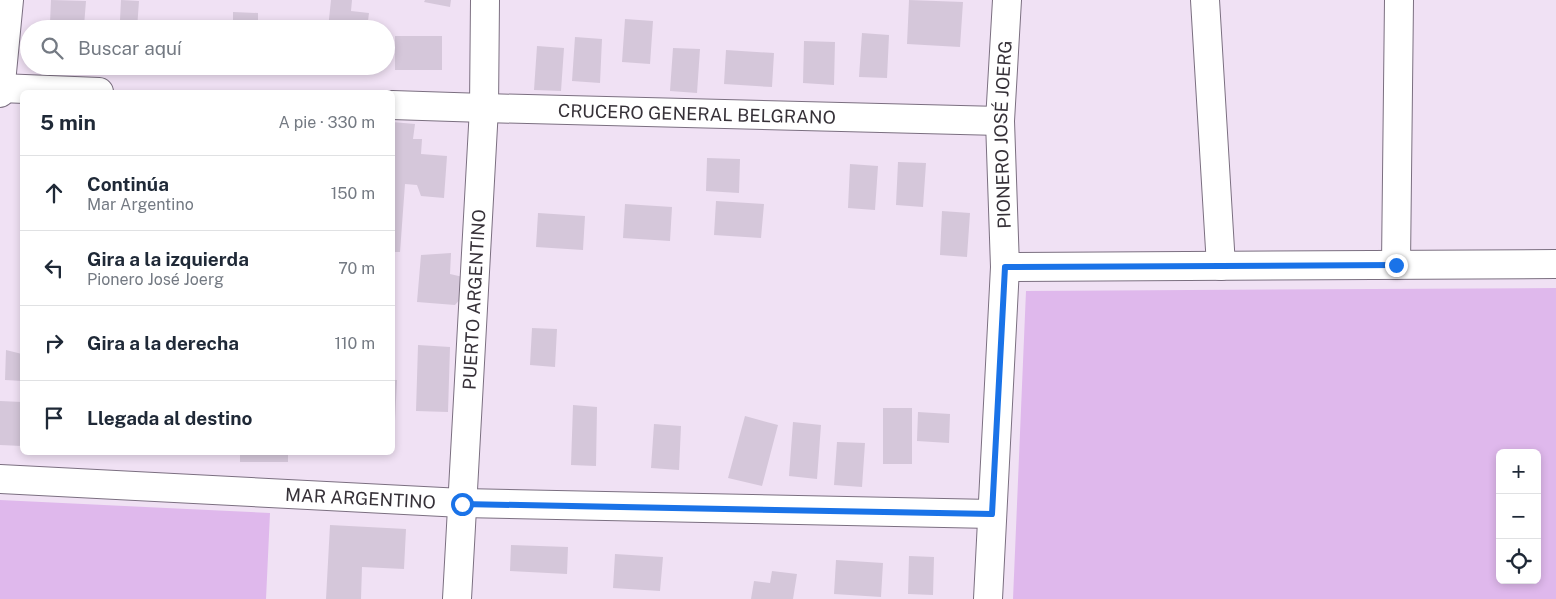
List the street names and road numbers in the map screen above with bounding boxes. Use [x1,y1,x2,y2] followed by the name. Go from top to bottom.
[989,40,1015,229] street label: PIONERO JOSÉ JOERG
[558,99,836,127] street label: CRUCERO GENERAL BELGRANO
[458,209,489,390] street label: PUERTO ARGENTINO
[285,483,436,512] street label: MAR ARGENTINO

